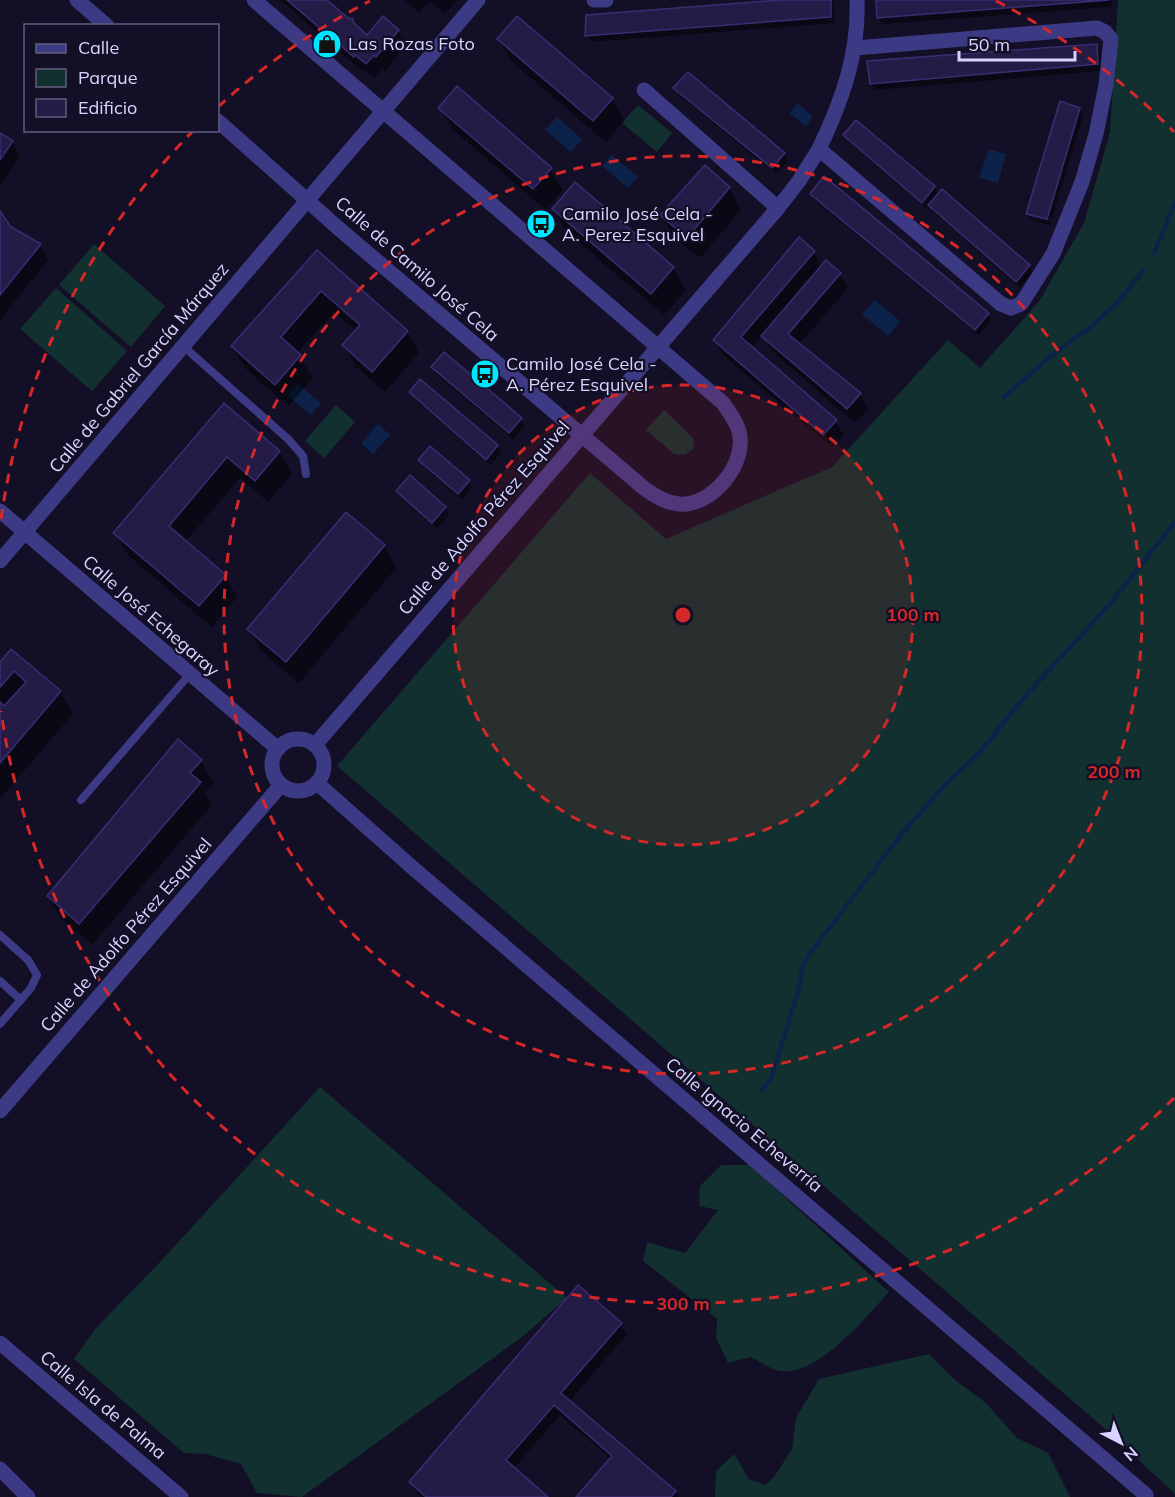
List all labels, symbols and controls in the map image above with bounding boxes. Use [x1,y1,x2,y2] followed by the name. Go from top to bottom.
[24,24,219,132] legend
[959,24,1074,62] scale bar
[311,28,343,60] shop icon: Las Rozas Foto
[348,32,475,55] place label: Las Rozas Foto
[968,33,1010,56] text: 50 m
[78,36,119,59] text: Calle
[78,66,137,89] text: Parque
[78,96,137,119] text: Edificio
[331,191,504,346] street label: Calle de Camilo José Cela
[562,202,713,246] place label: Camilo José Cela - A. Perez Esquivel
[525,208,557,240] bus stop icon: Camilo José Cela - A. Perez Esquivel
[44,258,233,478] street label: Calle de Gabriel García Márquez
[506,352,657,396] place label: Camilo José Cela - A. Pérez Esquivel
[469,358,501,390] bus stop icon: Camilo José Cela - A. Pérez Esquivel
[393,416,574,620] street label: Calle de Adolfo Pérez Esquivel
[78,550,225,682] street label: Calle José Echegaray
[886,603,940,626] text: 100 m
[673,605,693,625] centre of rings
[1087,760,1141,783] text: 200 m
[35,833,216,1037] street label: Calle de Adolfo Pérez Esquivel
[661,1052,828,1197] street label: Calle Ignacio Echeverría
[656,1292,710,1315] text: 300 m
[36,1345,171,1464] street label: Calle Isla de Palma
[1091,1413,1151,1473] north arrow
[1120,1443,1142,1466] text: N

